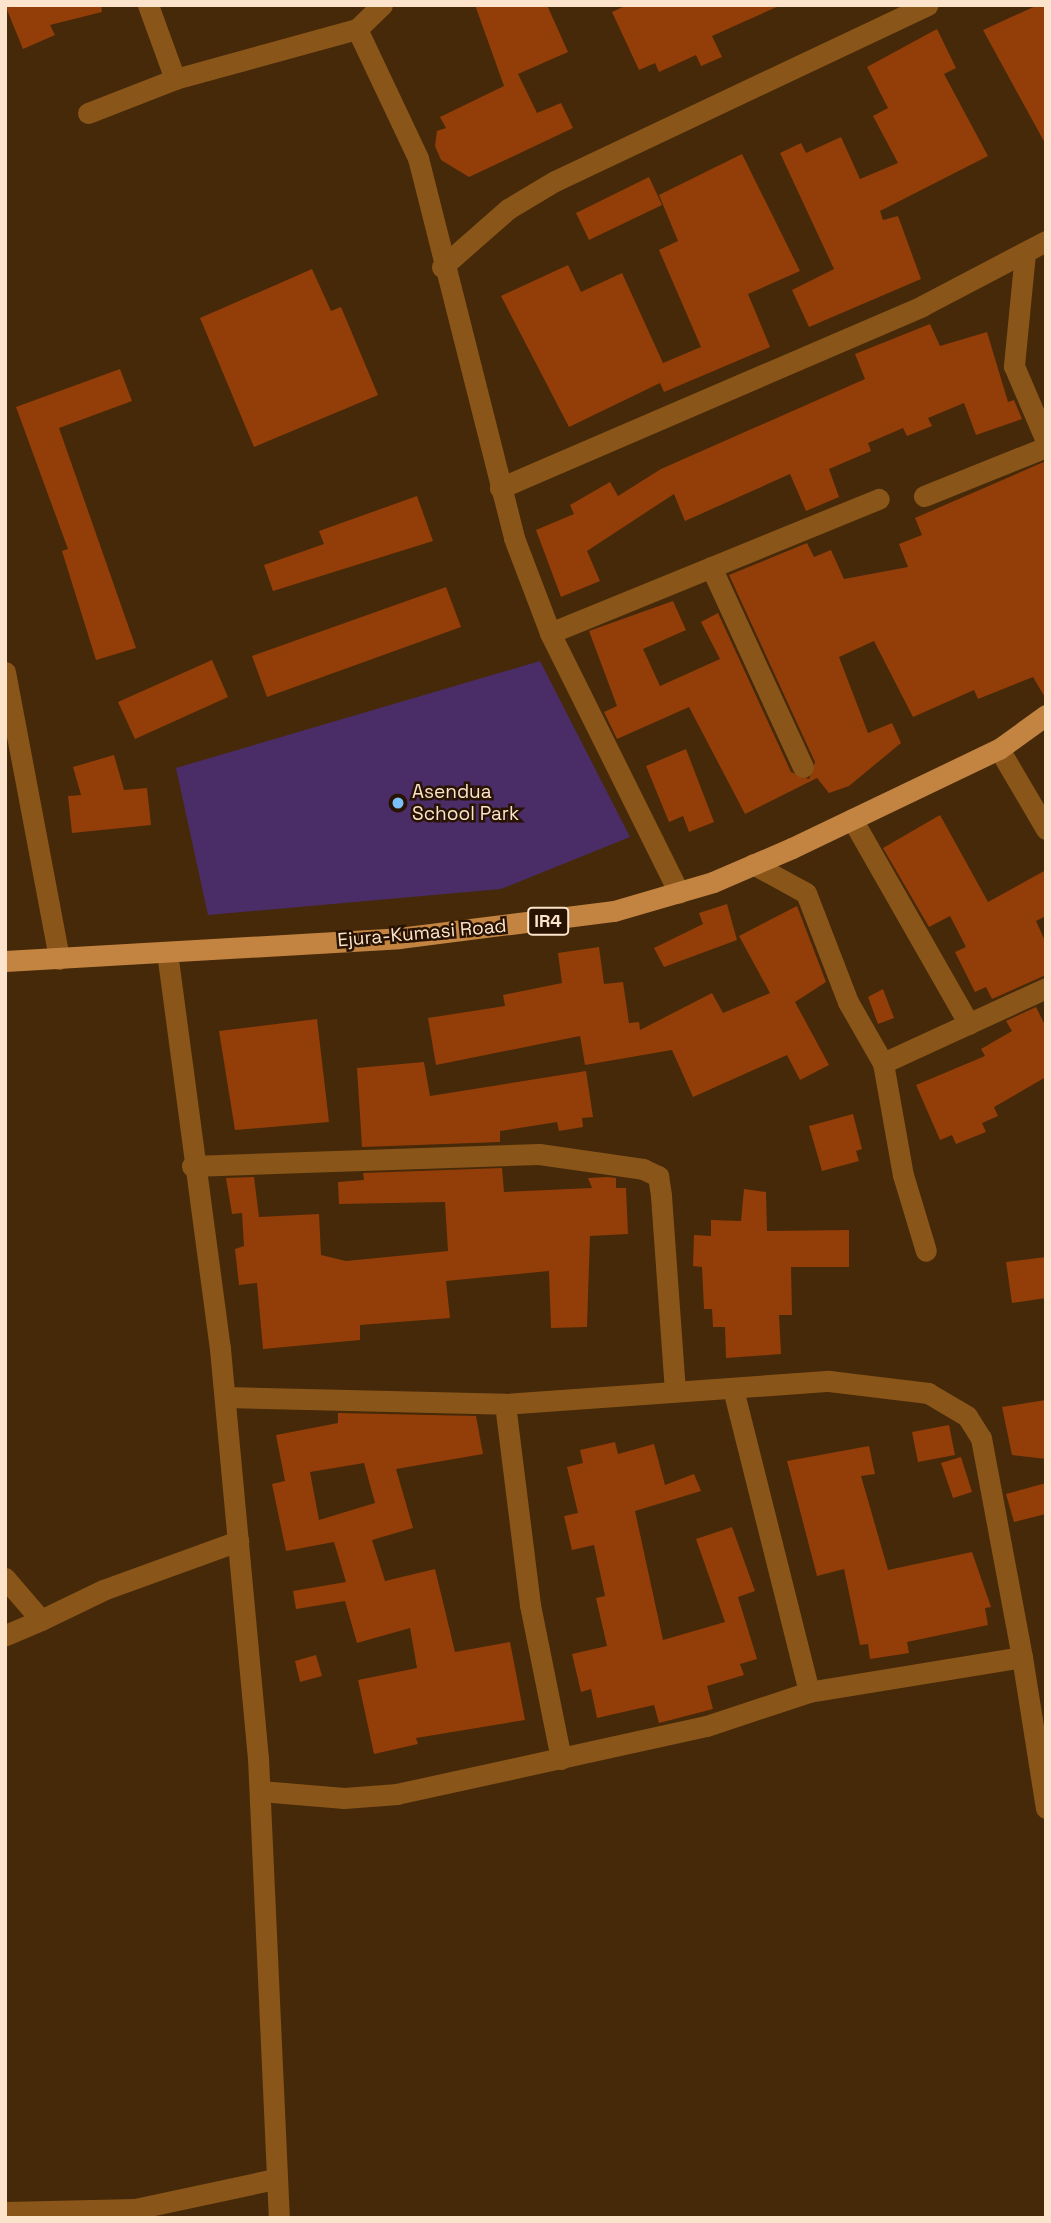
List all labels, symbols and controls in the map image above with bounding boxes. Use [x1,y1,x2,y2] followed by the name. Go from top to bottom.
[412,781,519,825] place label: Asendua School Park
[390,795,406,811] marker: Asendua School Park
[527,906,569,936] road number: IR4
[336,914,508,952] street label: Ejura-Kumasi Road

